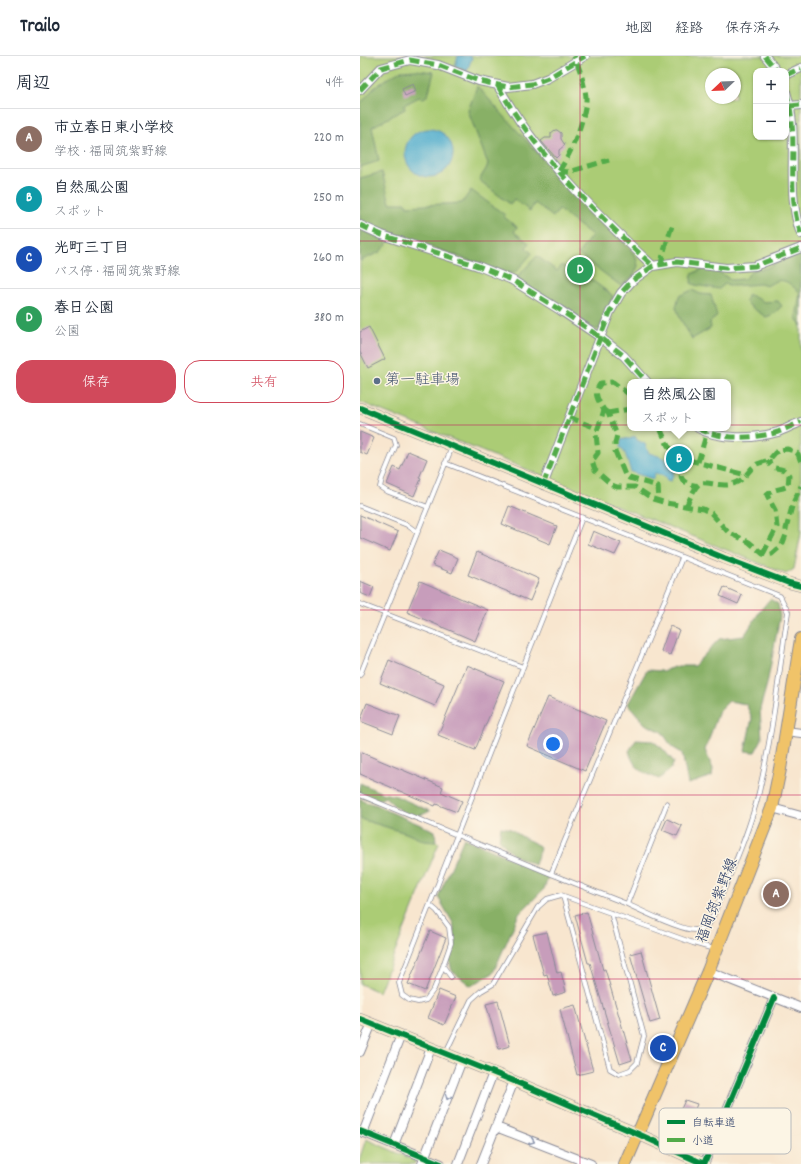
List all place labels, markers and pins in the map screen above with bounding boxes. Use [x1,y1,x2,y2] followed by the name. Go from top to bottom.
[567,255,593,285] pin: D
[385,370,460,392] place label: 第一駐車場
[372,376,382,386] marker: 第一駐車場
[666,444,692,474] pin: B
[763,879,789,909] pin: A
[650,1033,676,1063] pin: C

